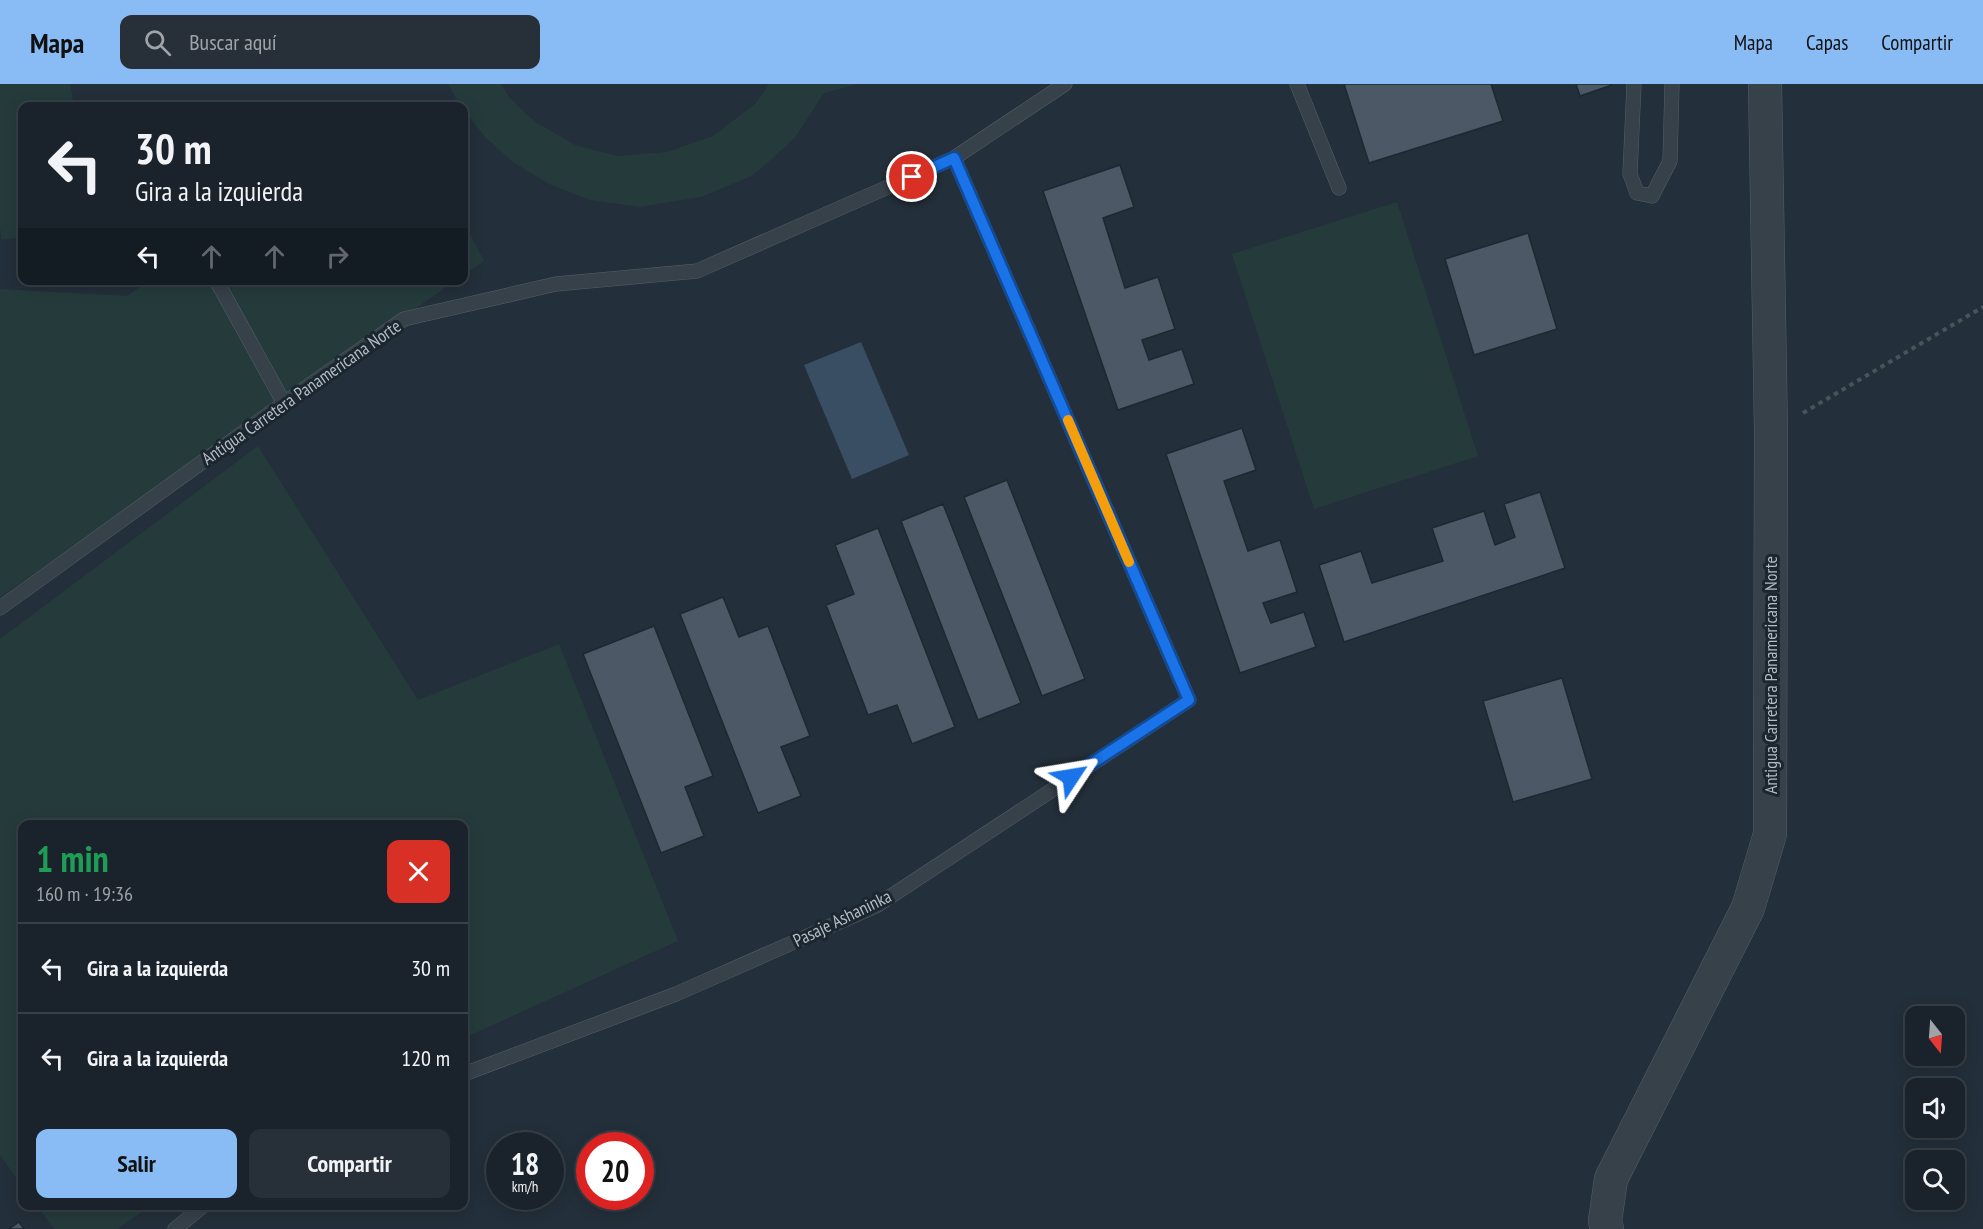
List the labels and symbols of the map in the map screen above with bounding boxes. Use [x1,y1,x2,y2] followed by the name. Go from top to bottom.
[886,151,937,202] pin
[197,314,405,470] street label: Antigua Carretera Panamericana Norte
[1759,556,1782,794] street label: Antigua Carretera Panamericana Norte
[1039,745,1103,809] position arrow
[789,884,895,952] street label: Pasaje Ashaninka
[1905,1006,1965,1066] north arrow
[576,1132,654,1210] speed limit sign: 20

